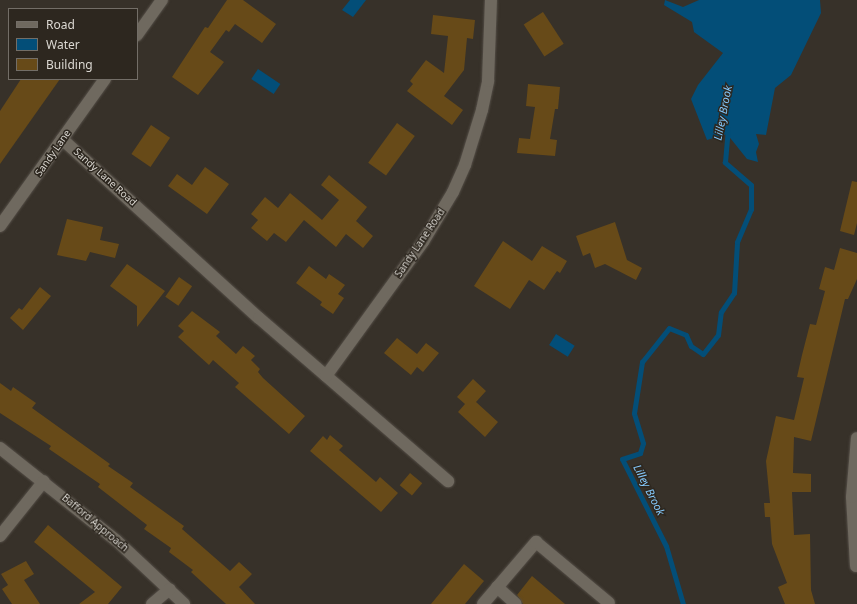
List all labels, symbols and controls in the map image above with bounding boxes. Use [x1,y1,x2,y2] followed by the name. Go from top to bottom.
[8,8,138,80] legend
[46,16,75,33] text: Road
[46,36,80,53] text: Water
[46,56,93,73] text: Building
[711,84,735,142] water label: Lilley Brook
[33,128,73,178] street label: Sandy Lane
[71,146,139,208] street label: Sandy Lane Road
[393,206,447,280] street label: Sandy Lane Road
[630,462,668,518] water label: Lilley Brook
[59,492,131,554] street label: Bafford Approach

